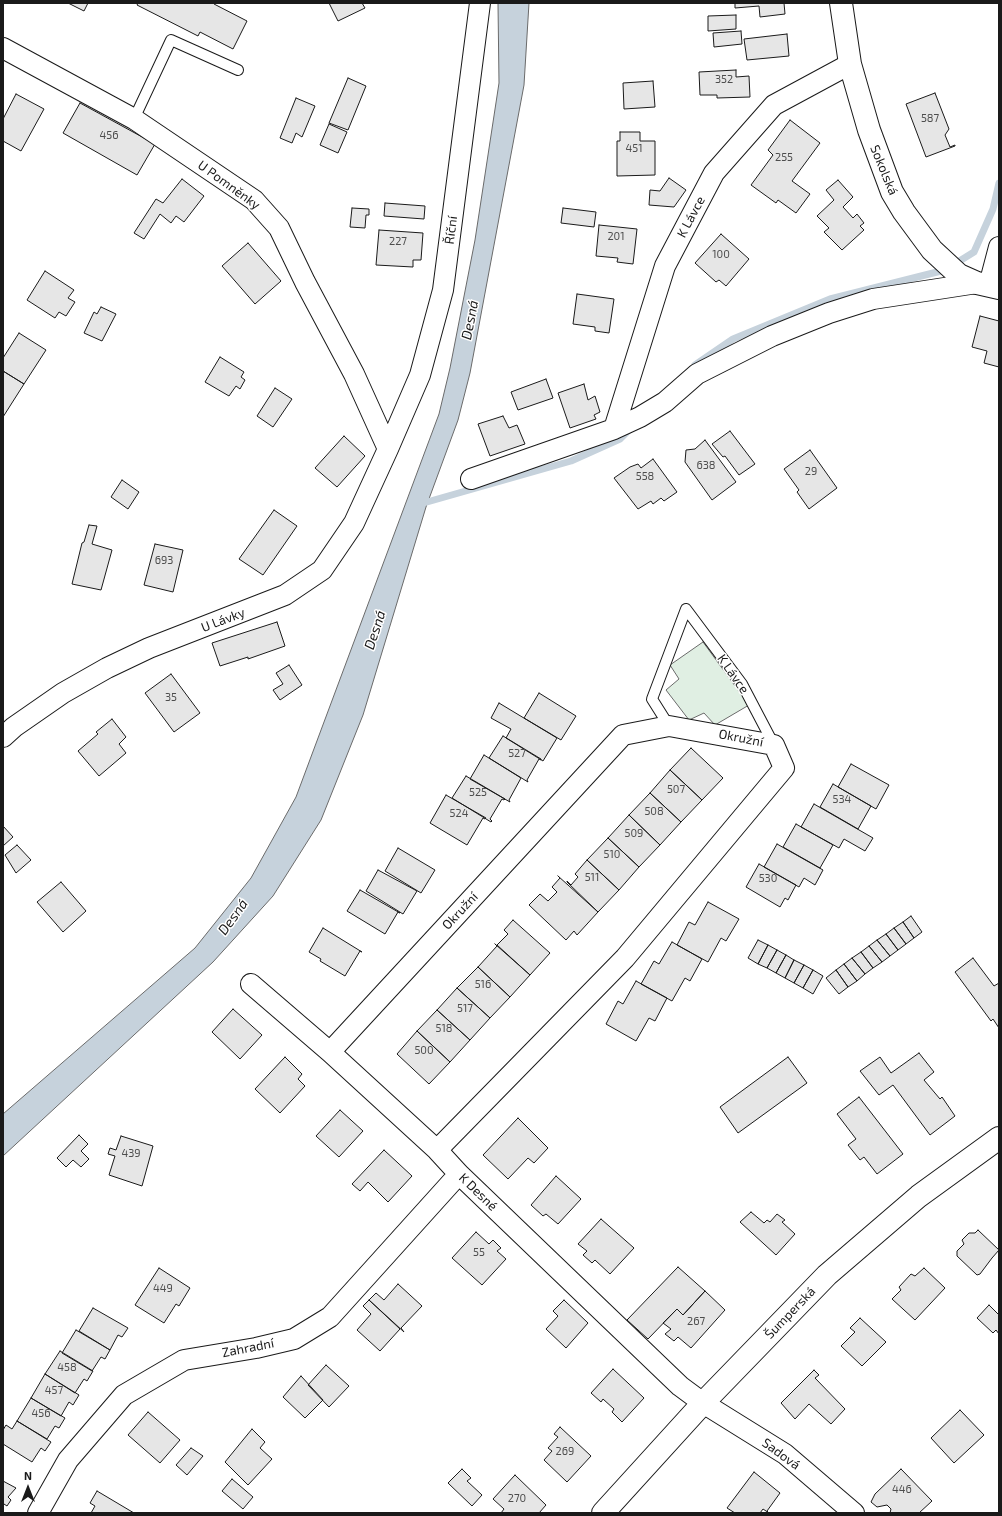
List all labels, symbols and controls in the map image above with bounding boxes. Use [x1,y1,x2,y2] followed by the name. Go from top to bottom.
[715,72,733,86] house number: 352
[921,111,939,125] house number: 587
[100,128,118,142] house number: 456
[625,141,643,155] house number: 451
[867,143,901,197] street label: Sokolská
[775,150,793,164] house number: 255
[195,157,263,213] street label: U Pomněnky
[674,194,708,240] street label: K Lávce
[442,215,460,245] street label: Říční
[607,229,625,243] house number: 201
[389,234,407,248] house number: 227
[712,247,730,261] house number: 100
[458,299,482,341] water label: Desná
[696,458,716,472] house number: 638
[805,464,817,478] house number: 29
[636,469,654,483] house number: 558
[155,553,173,567] house number: 693
[199,605,247,635] street label: U Lávky
[361,608,389,652] water label: Desná
[714,651,752,697] street label: K Lávce
[165,690,177,704] house number: 35
[717,726,765,750] street label: Okružní
[508,746,526,760] house number: 527
[667,782,685,796] house number: 507
[469,785,487,799] house number: 525
[833,792,851,806] house number: 534
[644,804,664,818] house number: 508
[450,806,468,820] house number: 524
[625,826,643,840] house number: 509
[604,847,620,861] house number: 510
[585,870,599,884] house number: 511
[759,871,777,885] house number: 530
[439,889,481,933] street label: Okružní
[214,896,252,938] water label: Desná
[475,977,491,991] house number: 516
[457,1001,473,1015] house number: 517
[436,1021,452,1035] house number: 518
[414,1043,434,1057] house number: 500
[121,1146,141,1160] house number: 439
[456,1170,500,1214] street label: K Desné
[473,1245,485,1259] house number: 55
[153,1281,173,1295] house number: 449
[761,1284,819,1342] street label: Šumperská
[687,1314,705,1328] house number: 267
[221,1335,275,1361] street label: Zahradní
[57,1360,77,1374] house number: 458
[45,1383,63,1397] house number: 457
[32,1406,50,1420] house number: 456
[759,1435,803,1473] street label: Sadová
[556,1444,574,1458] house number: 269
[8,1468,48,1508] north arrow
[24,1469,32,1482] text: N
[892,1482,912,1496] house number: 446
[508,1491,526,1505] house number: 270

